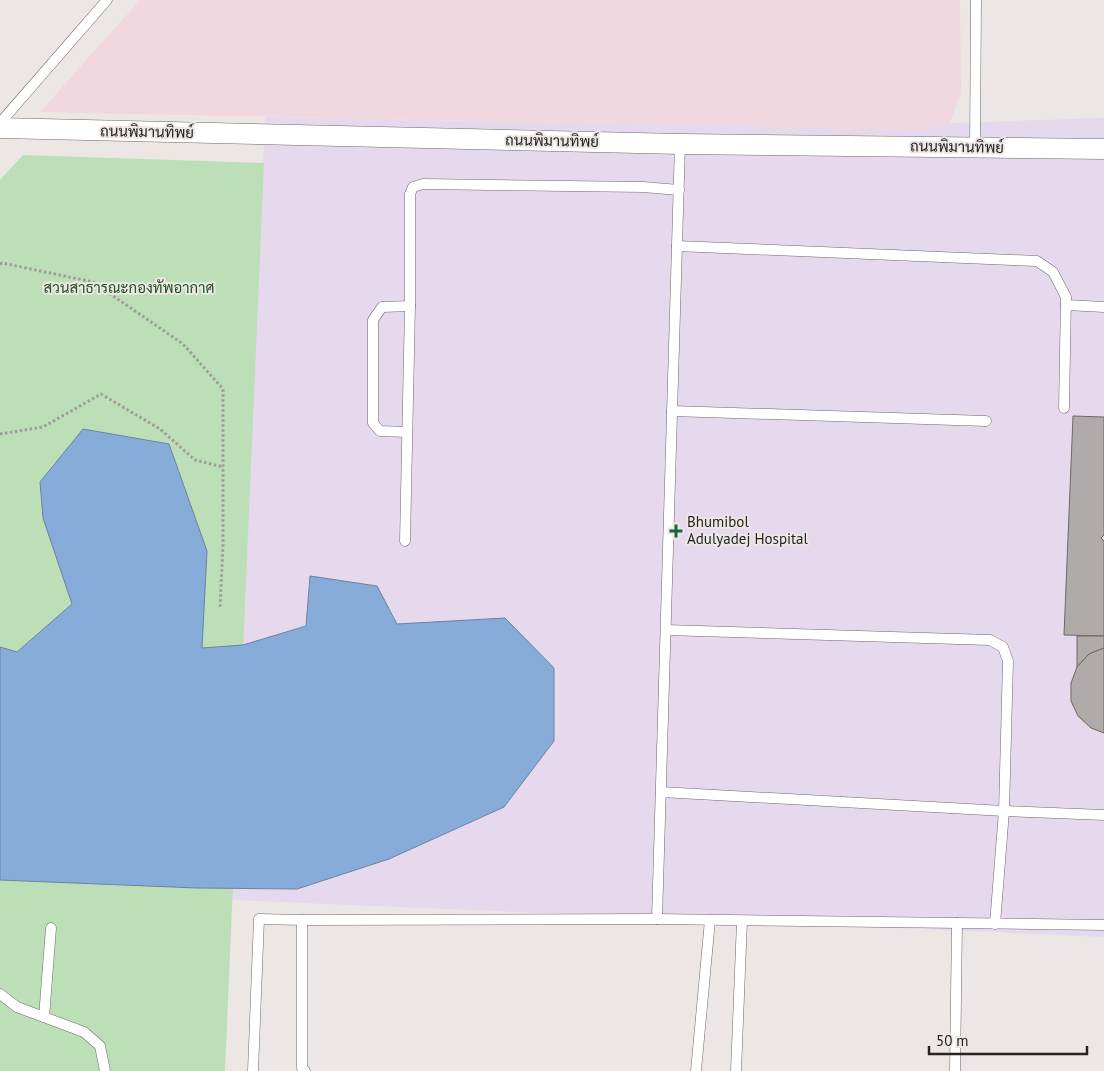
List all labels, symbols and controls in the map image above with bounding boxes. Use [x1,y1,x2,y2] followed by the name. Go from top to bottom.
[100,121,194,142] street label: ถนนพิมานทิพย์
[505,130,599,151] street label: ถนนพิมานทิพย์
[910,136,1004,157] street label: ถนนพิมานทิพย์
[44,278,215,297] park label: สวนสาธารณะกองทัพอากาศ
[687,512,809,548] place label: Bhumibol Adulyadej Hospital
[669,524,683,538] marker: Bhumibol Adulyadej Hospital
[929,1024,1086,1056] scale bar
[936,1031,969,1050] text: 50 m

